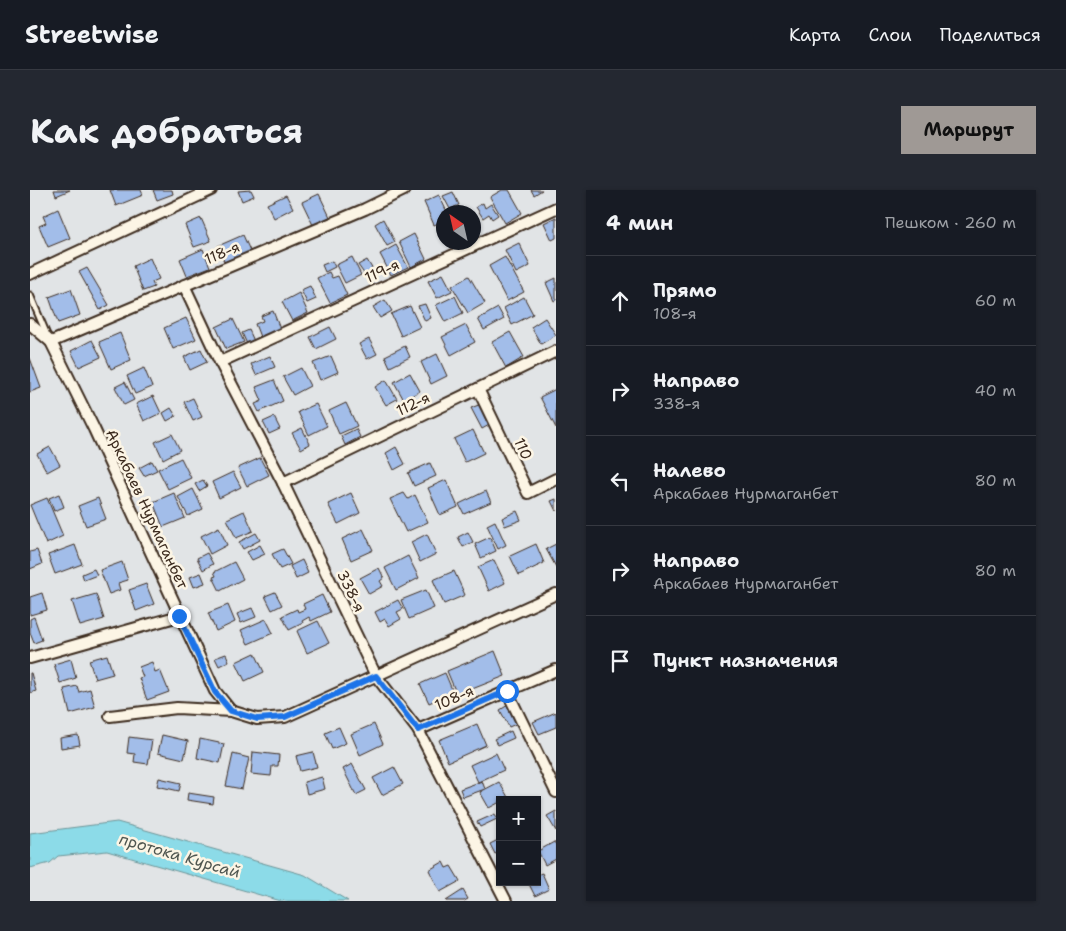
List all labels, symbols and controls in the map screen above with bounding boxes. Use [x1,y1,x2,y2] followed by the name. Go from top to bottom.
[25,19,159,51] text: Streetwise
[789,23,840,47] text: Карта
[868,23,912,47] text: Слои
[940,23,1041,47] text: Поделиться
[901,106,1036,154] button: Маршрут
[30,107,303,154] text: Как добраться
[436,205,481,250] north arrow
[606,209,673,237] text: 4 мин
[885,212,1016,233] text: Пешком · 260 m
[201,237,243,269] street label: 118-я
[361,254,403,288] street label: 119-я
[653,278,717,303] text: Прямо
[606,287,634,315] icon: ahead
[975,290,1016,311] text: 60 m
[653,303,697,324] text: 108-я
[653,368,739,393] text: Направо
[606,377,634,405] icon: right
[974,380,1016,401] text: 40 m
[393,387,433,421] street label: 112-я
[653,393,700,414] text: 338-я
[101,426,193,592] street label: Аркабаев Нурмаганбет
[509,435,537,463] street label: 110
[653,458,726,483] text: Налево
[606,467,634,495] icon: left
[975,470,1016,491] text: 80 m
[653,483,838,504] text: Аркабаев Нурмаганбет
[653,548,739,573] text: Направо
[606,557,634,585] icon: right
[975,560,1016,581] text: 80 m
[332,567,370,615] street label: 338-я
[653,573,838,594] text: Аркабаев Нурмаганбет
[168,605,191,628] route end
[606,647,634,675] icon: arrive
[653,648,838,673] text: Пункт назначения
[496,680,519,703] route start
[431,681,477,715] street label: 108-я
[496,796,541,886] map controls
[496,796,541,841] button: +
[117,828,243,883] water label: протока Курсай
[496,841,541,886] button: −

